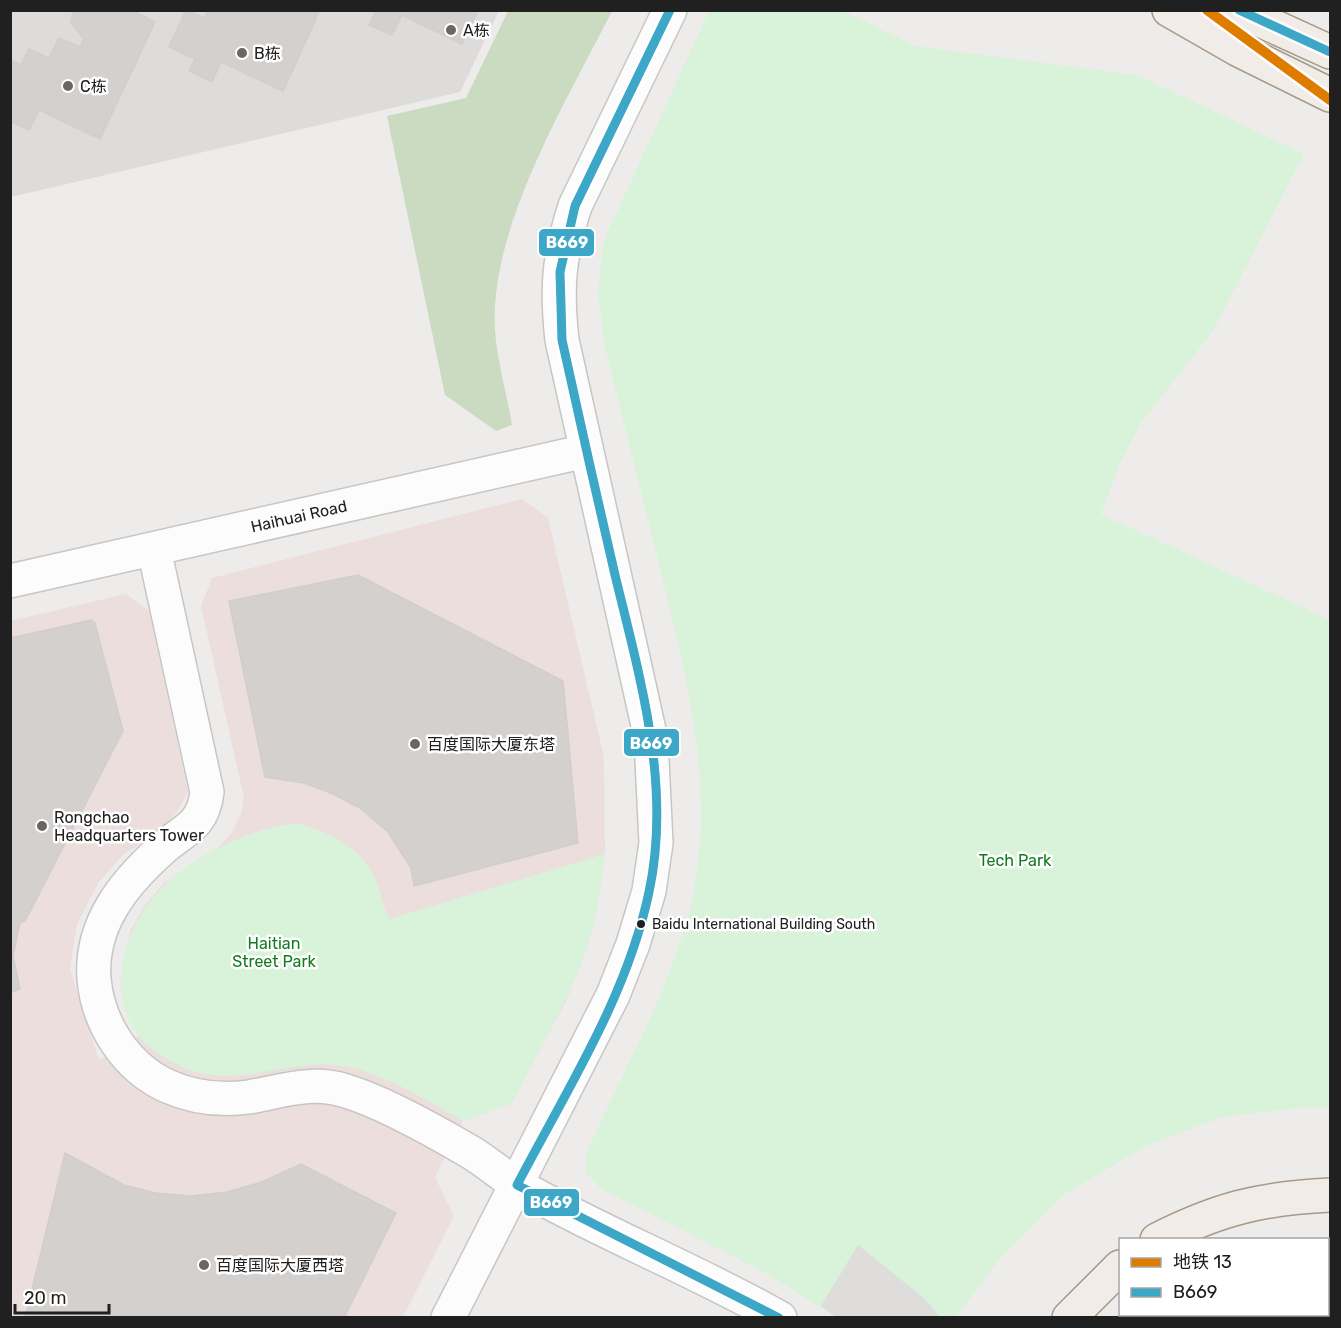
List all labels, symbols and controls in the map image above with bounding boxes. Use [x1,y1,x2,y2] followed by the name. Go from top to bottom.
[463,21,490,40] place label: A栋
[444,23,458,37] marker: A栋
[254,44,281,63] place label: B栋
[235,46,249,60] marker: B栋
[80,77,107,96] place label: C栋
[61,79,75,93] marker: C栋
[538,228,595,257] line badge: B669
[546,233,588,252] text: B669
[249,496,349,536] street label: Haihuai Road
[623,728,680,757] line badge: B669
[630,734,672,753] text: B669
[427,735,555,754] place label: 百度国际大厦东塔
[408,737,422,751] marker: 百度国际大厦东塔
[54,808,204,845] place label: Rongchao Headquarters Tower
[35,819,49,833] marker: Rongchao Headquarters Tower
[979,851,1052,870] park label: Tech Park
[652,916,875,933] place label: Baidu International Building South
[635,918,647,930] marker: Baidu International Building South
[232,934,316,971] park label: Haitian Street Park
[523,1188,580,1217] line badge: B669
[530,1193,572,1212] text: B669
[1119,1238,1329,1316] legend
[1173,1251,1232,1273] text: 地铁 13
[216,1256,344,1275] place label: 百度国际大厦西塔
[197,1258,211,1272] marker: 百度国际大厦西塔
[15,1277,110,1315] scale bar
[1173,1281,1217,1303] text: B669
[24,1287,66,1309] text: 20 m

